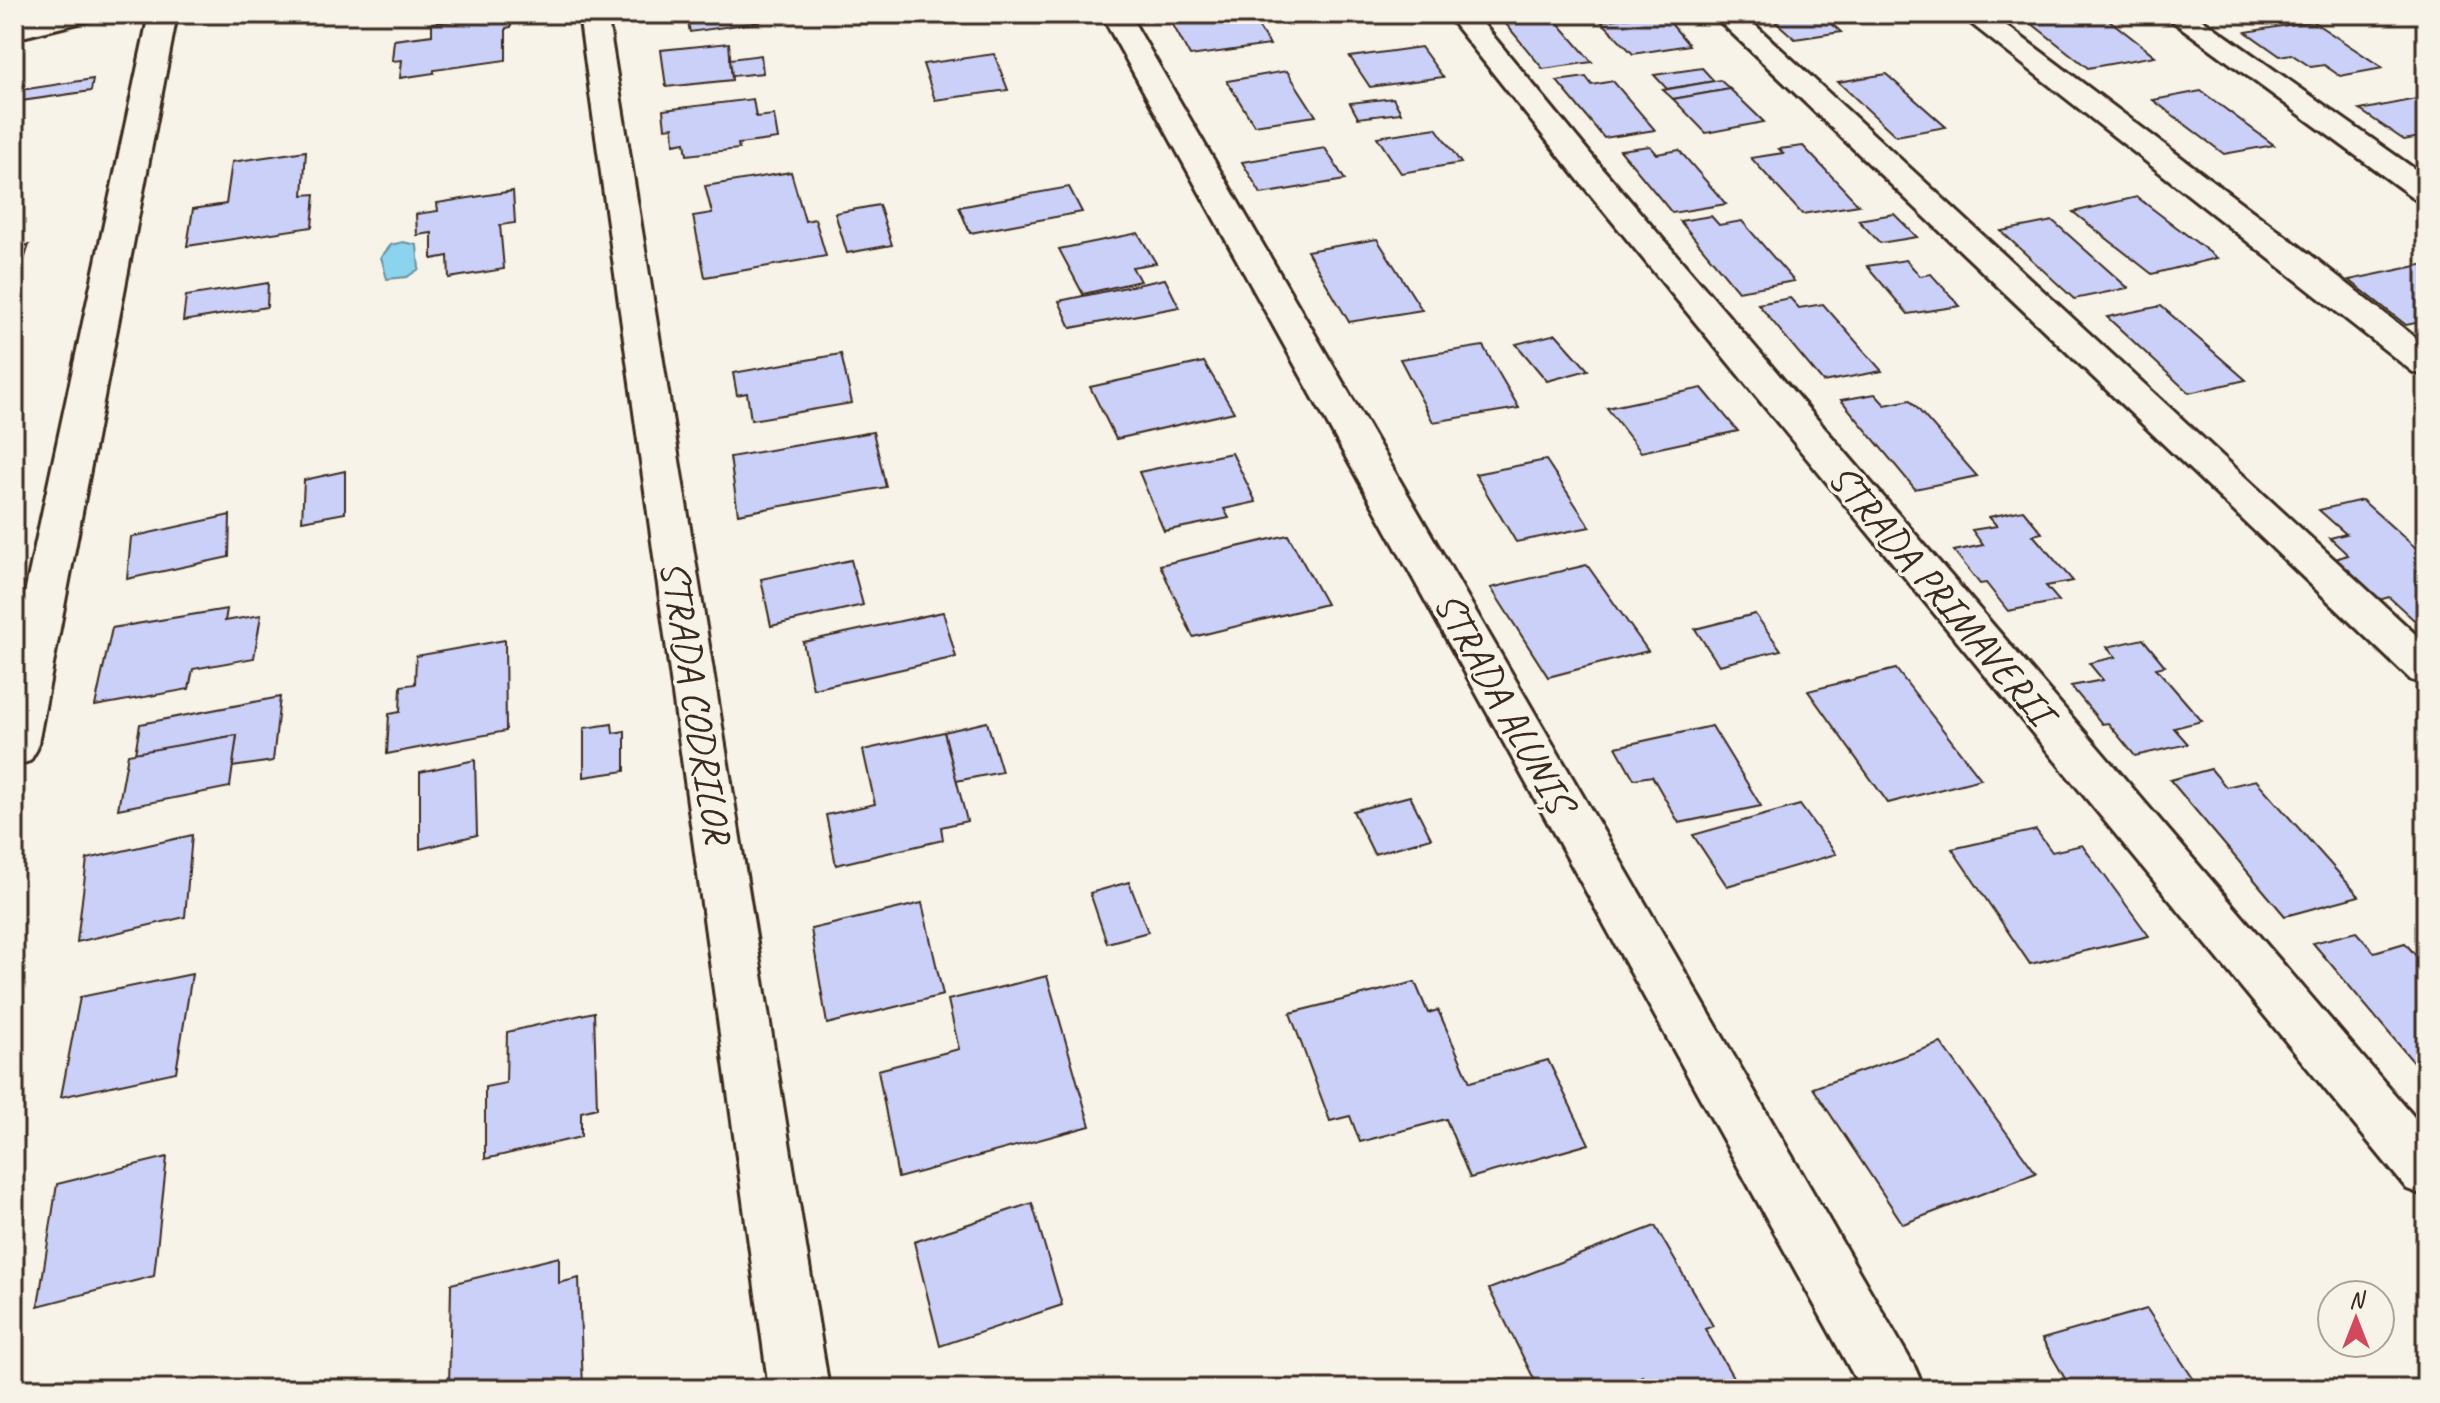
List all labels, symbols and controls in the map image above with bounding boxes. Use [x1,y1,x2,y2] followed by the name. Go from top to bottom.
[1818,454,2070,741] street label: STRADA PRIMAVERII
[649,557,744,850] street label: STRADA CODRILOR
[1423,583,1589,827] street label: STRADA ALUNIȘ
[2316,1279,2396,1359] north arrow
[2349,1286,2366,1314] text: N

